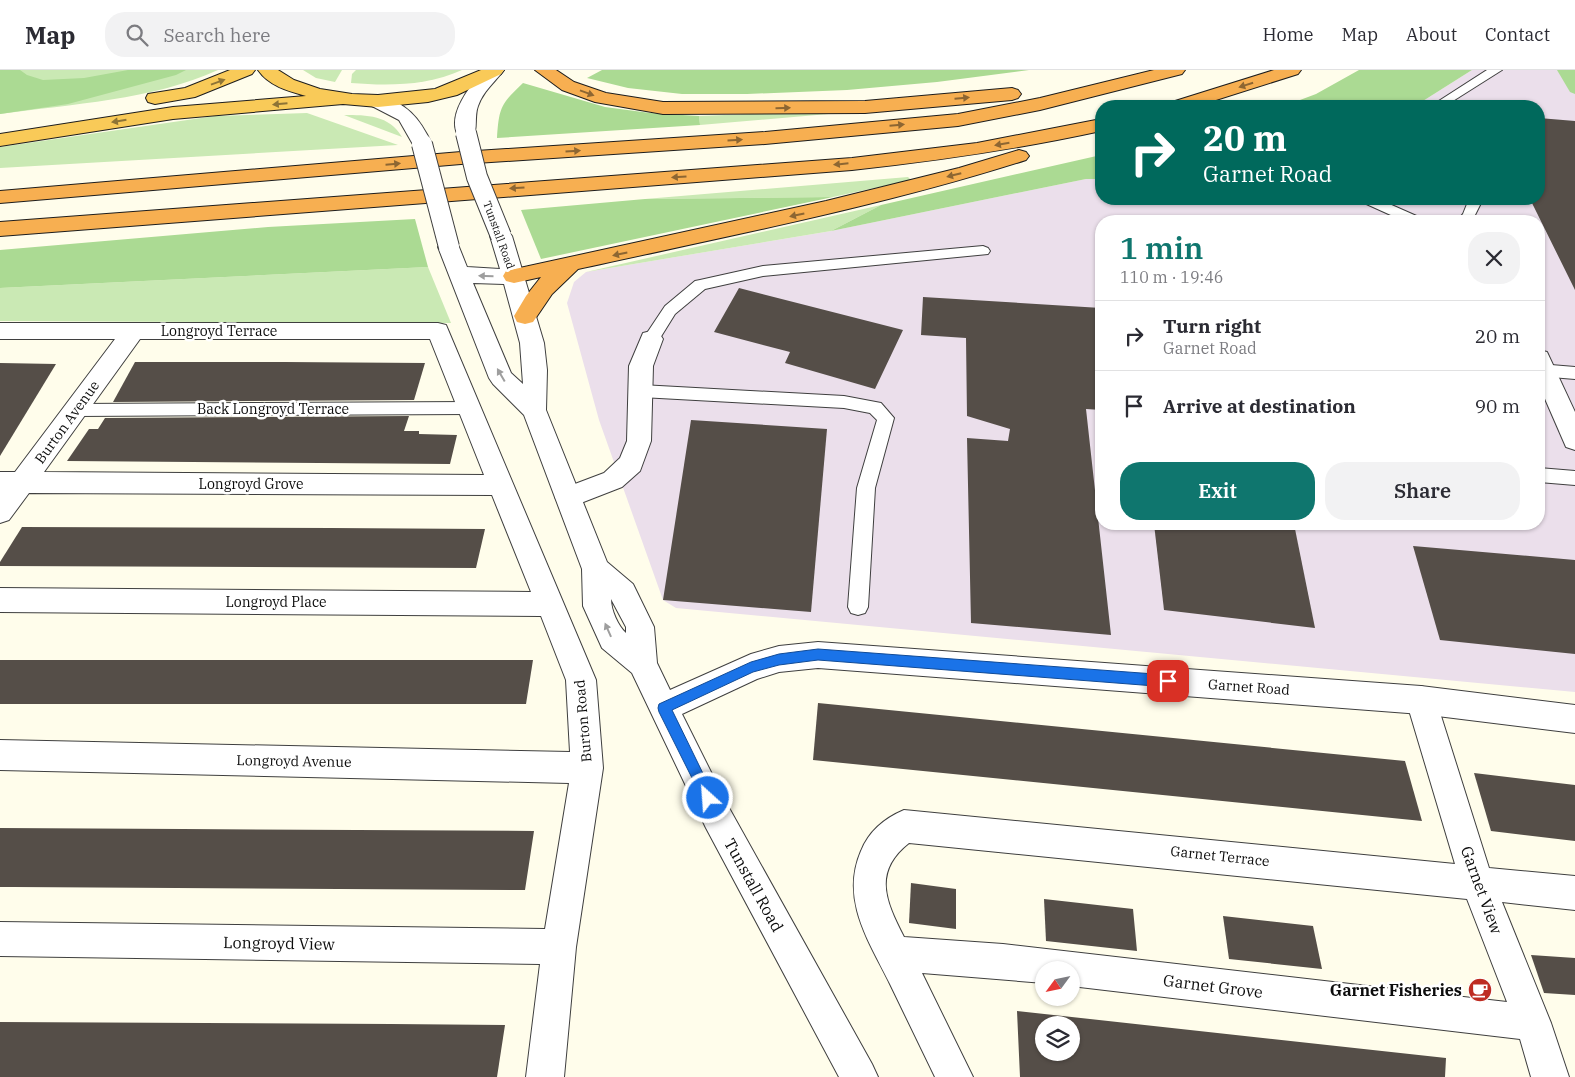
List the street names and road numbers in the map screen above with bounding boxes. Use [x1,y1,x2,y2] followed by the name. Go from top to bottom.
[480,199,518,271] street label: Tunstall Road
[161,322,277,340] street label: Longroyd Terrace
[31,377,103,467] street label: Burton Avenue
[197,400,349,418] street label: Back Longroyd Terrace
[199,475,303,493] street label: Longroyd Grove
[225,593,327,611] street label: Longroyd Place
[1207,675,1291,699] street label: Garnet Road
[570,679,596,763] street label: Burton Road
[236,751,352,771] street label: Longroyd Avenue
[720,835,788,935] street label: Tunstall Road
[1170,842,1270,870] street label: Garnet Terrace
[1457,843,1507,937] street label: Garnet View
[223,932,336,954] street label: Longroyd View
[1162,970,1264,1002] street label: Garnet Grove

